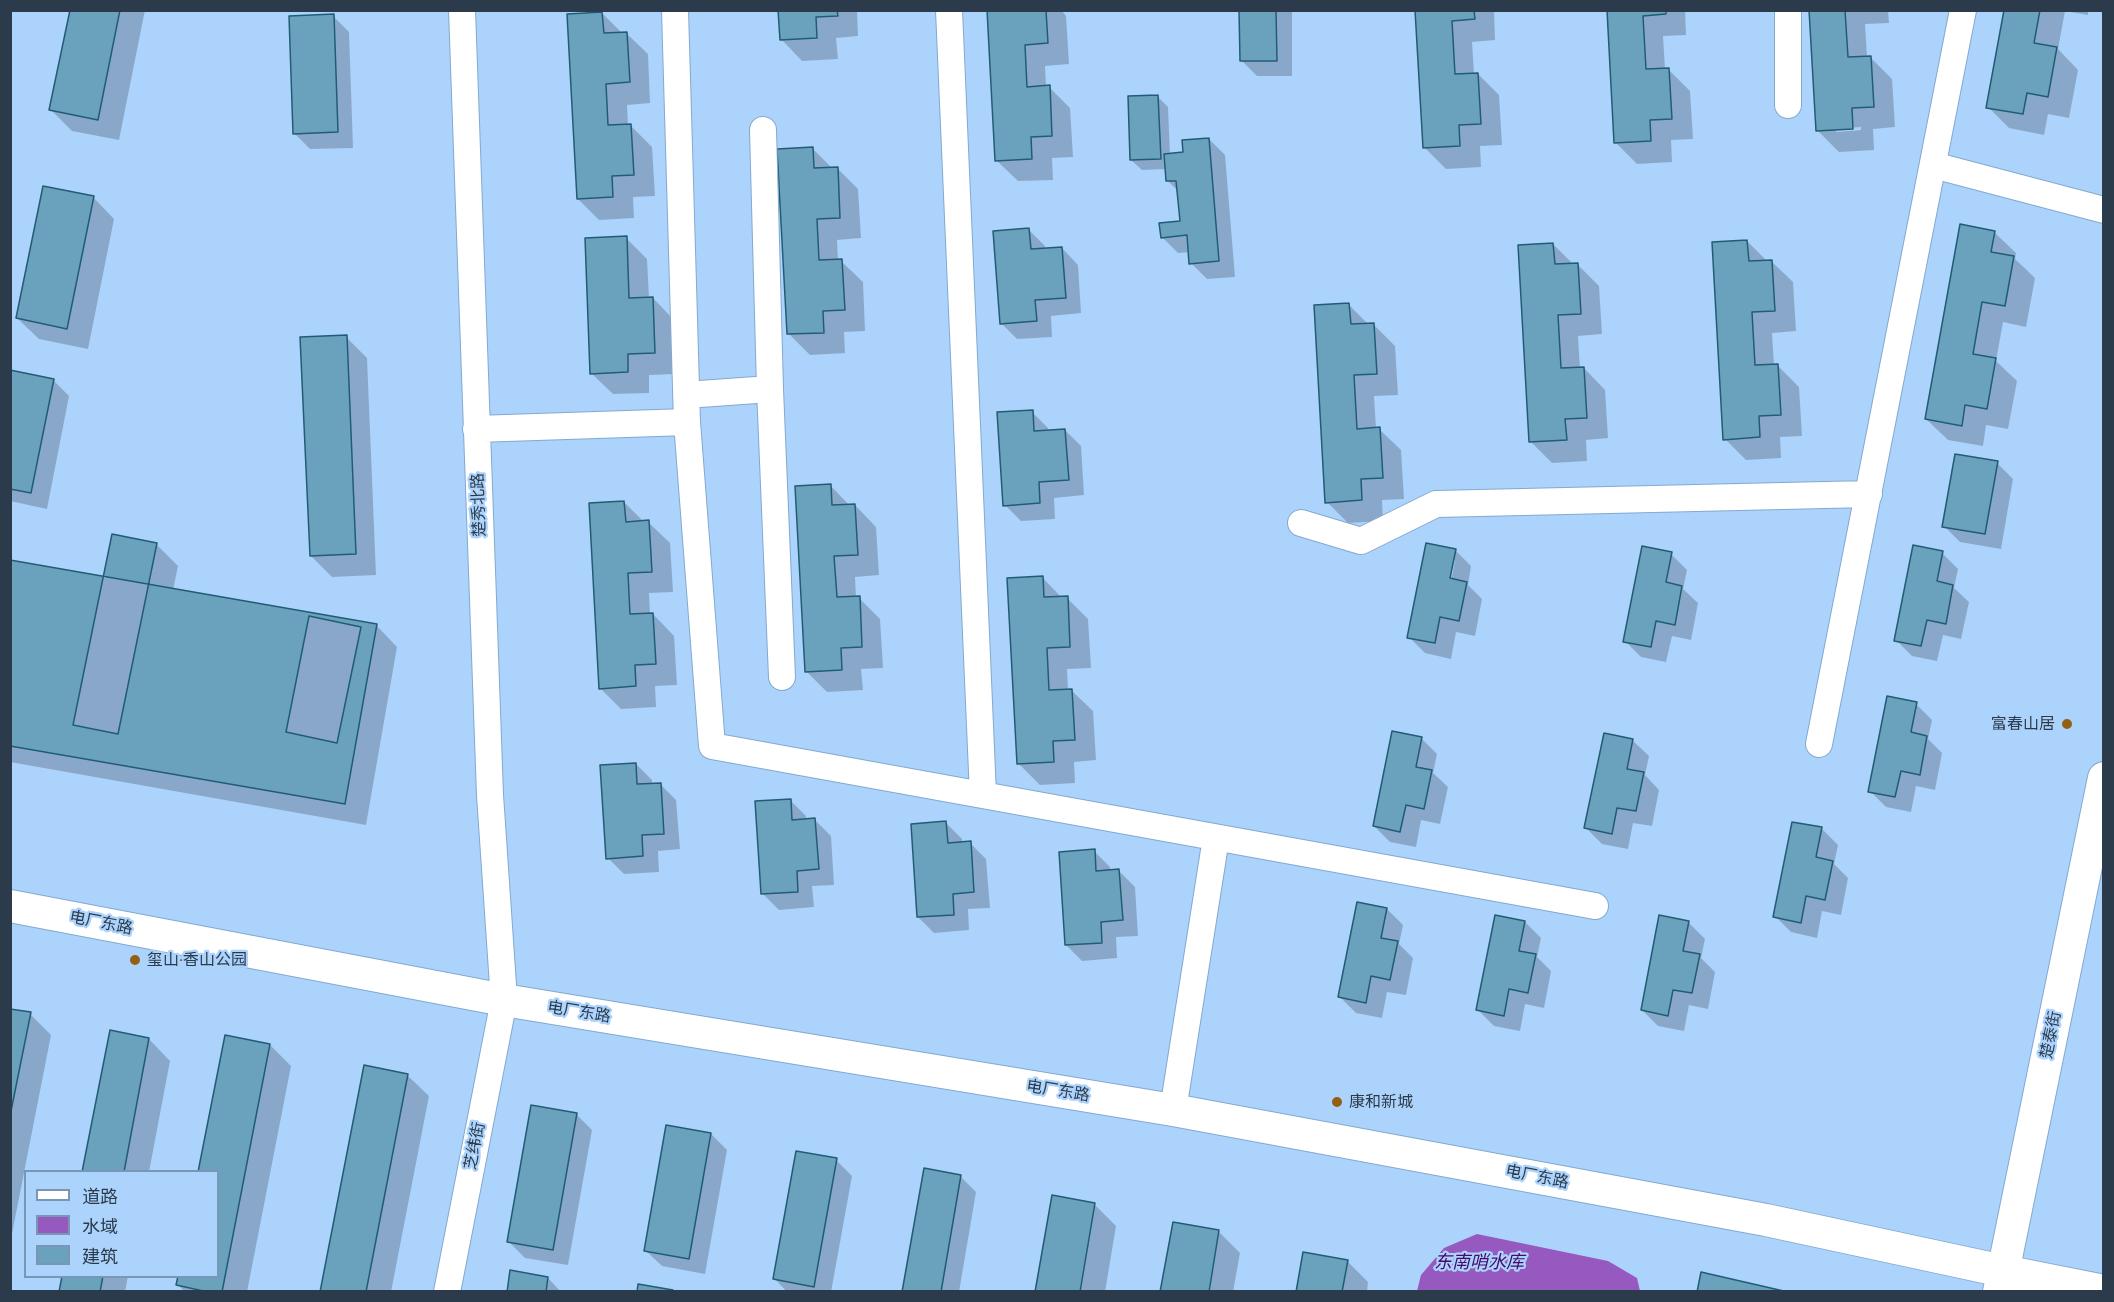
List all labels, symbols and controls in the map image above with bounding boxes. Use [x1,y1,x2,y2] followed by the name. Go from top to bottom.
[468,473,490,537] street label: 楚秀北路
[1991,714,2055,734] place label: 富春山居
[2060,717,2074,731] marker: 富春山居
[68,907,134,939] street label: 电厂东路
[147,950,247,970] place label: 玺山·香山公园
[128,953,142,967] marker: 玺山·香山公园
[546,998,612,1026] street label: 电厂东路
[2037,1010,2065,1060] street label: 楚泰街
[1025,1077,1091,1105] street label: 电厂东路
[1349,1092,1413,1112] place label: 康和新城
[1330,1095,1344,1109] marker: 康和新城
[461,1121,489,1171] street label: 芝纬街
[1504,1161,1570,1193] street label: 电厂东路
[24,1170,219,1278] legend
[82,1186,118,1208] text: 道路
[82,1216,118,1238] text: 水域
[82,1246,118,1268] text: 建筑
[1434,1252,1524,1274] water label: 东南哨水库

